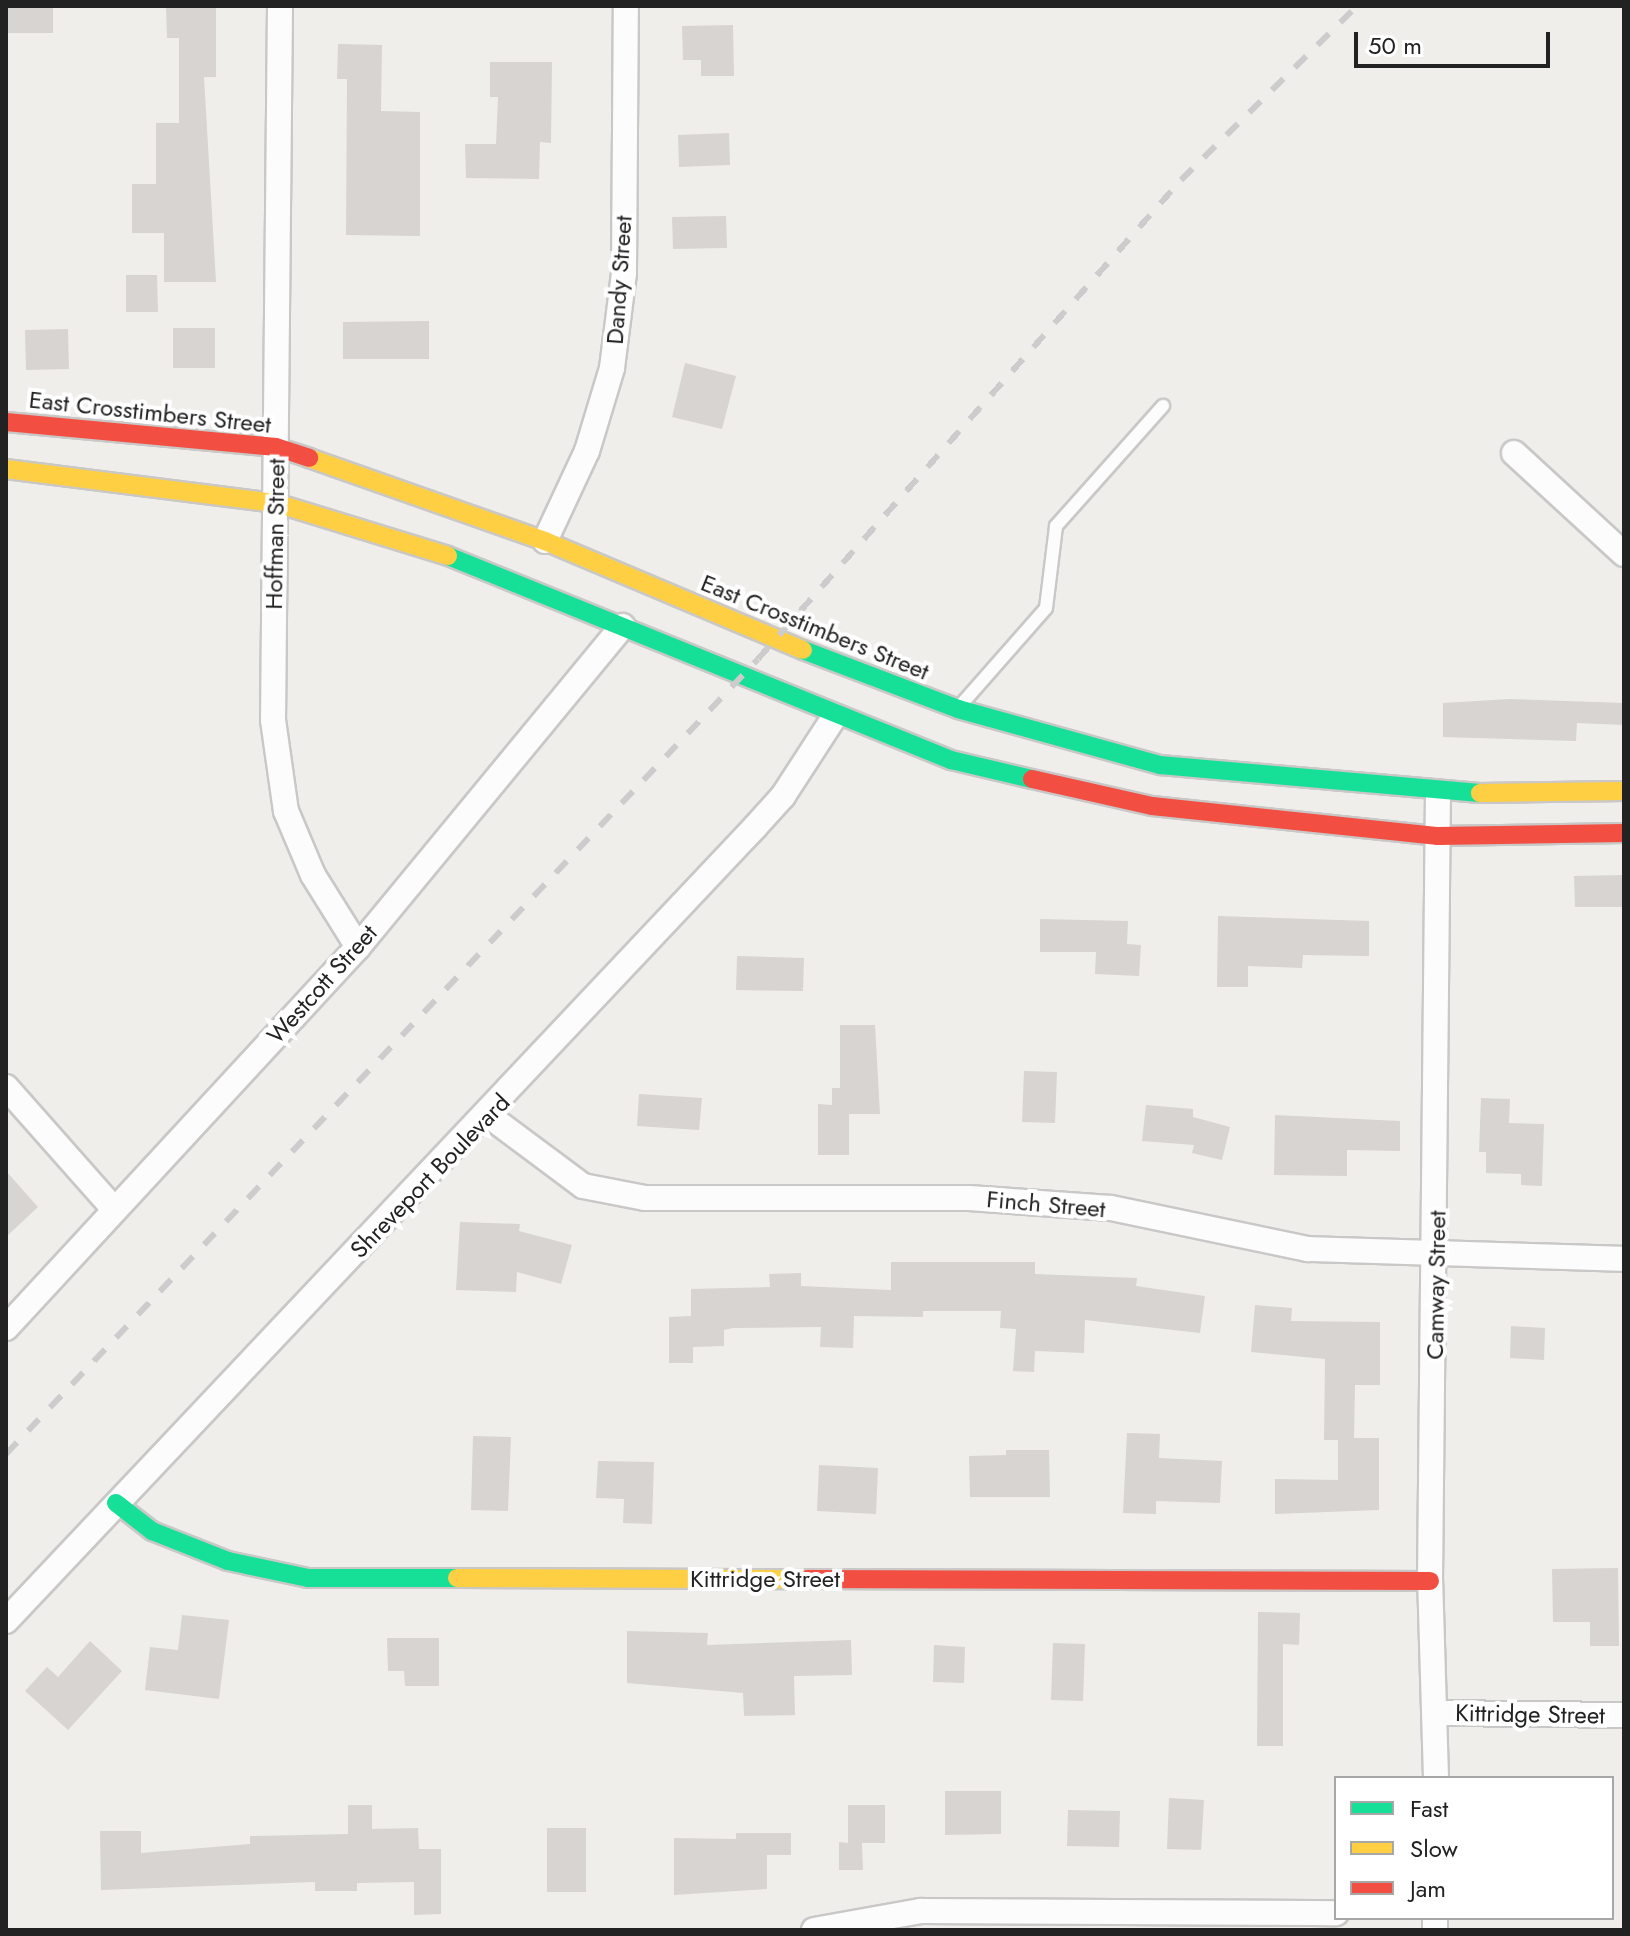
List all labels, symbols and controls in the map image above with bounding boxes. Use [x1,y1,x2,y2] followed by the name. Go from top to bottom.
[1358,16,1554,66] scale bar
[1368,28,1422,63] text: 50 m
[600,215,638,345] street label: Dandy Street
[28,385,272,439] street label: East Crosstimbers Street
[259,458,291,610] street label: Hoffman Street
[697,568,933,686] street label: East Crosstimbers Street
[261,919,383,1049] street label: Westcott Street
[344,1088,516,1264] street label: Shreveport Boulevard
[985,1184,1107,1224] street label: Finch Street
[1420,1210,1452,1360] street label: Camway Street
[690,1565,840,1593] street label: Kittridge Street
[1455,1698,1605,1730] street label: Kittridge Street
[1334,1776,1614,1920] legend
[1410,1791,1448,1826] text: Fast
[1410,1831,1458,1866] text: Slow
[1410,1871,1446,1906] text: Jam

